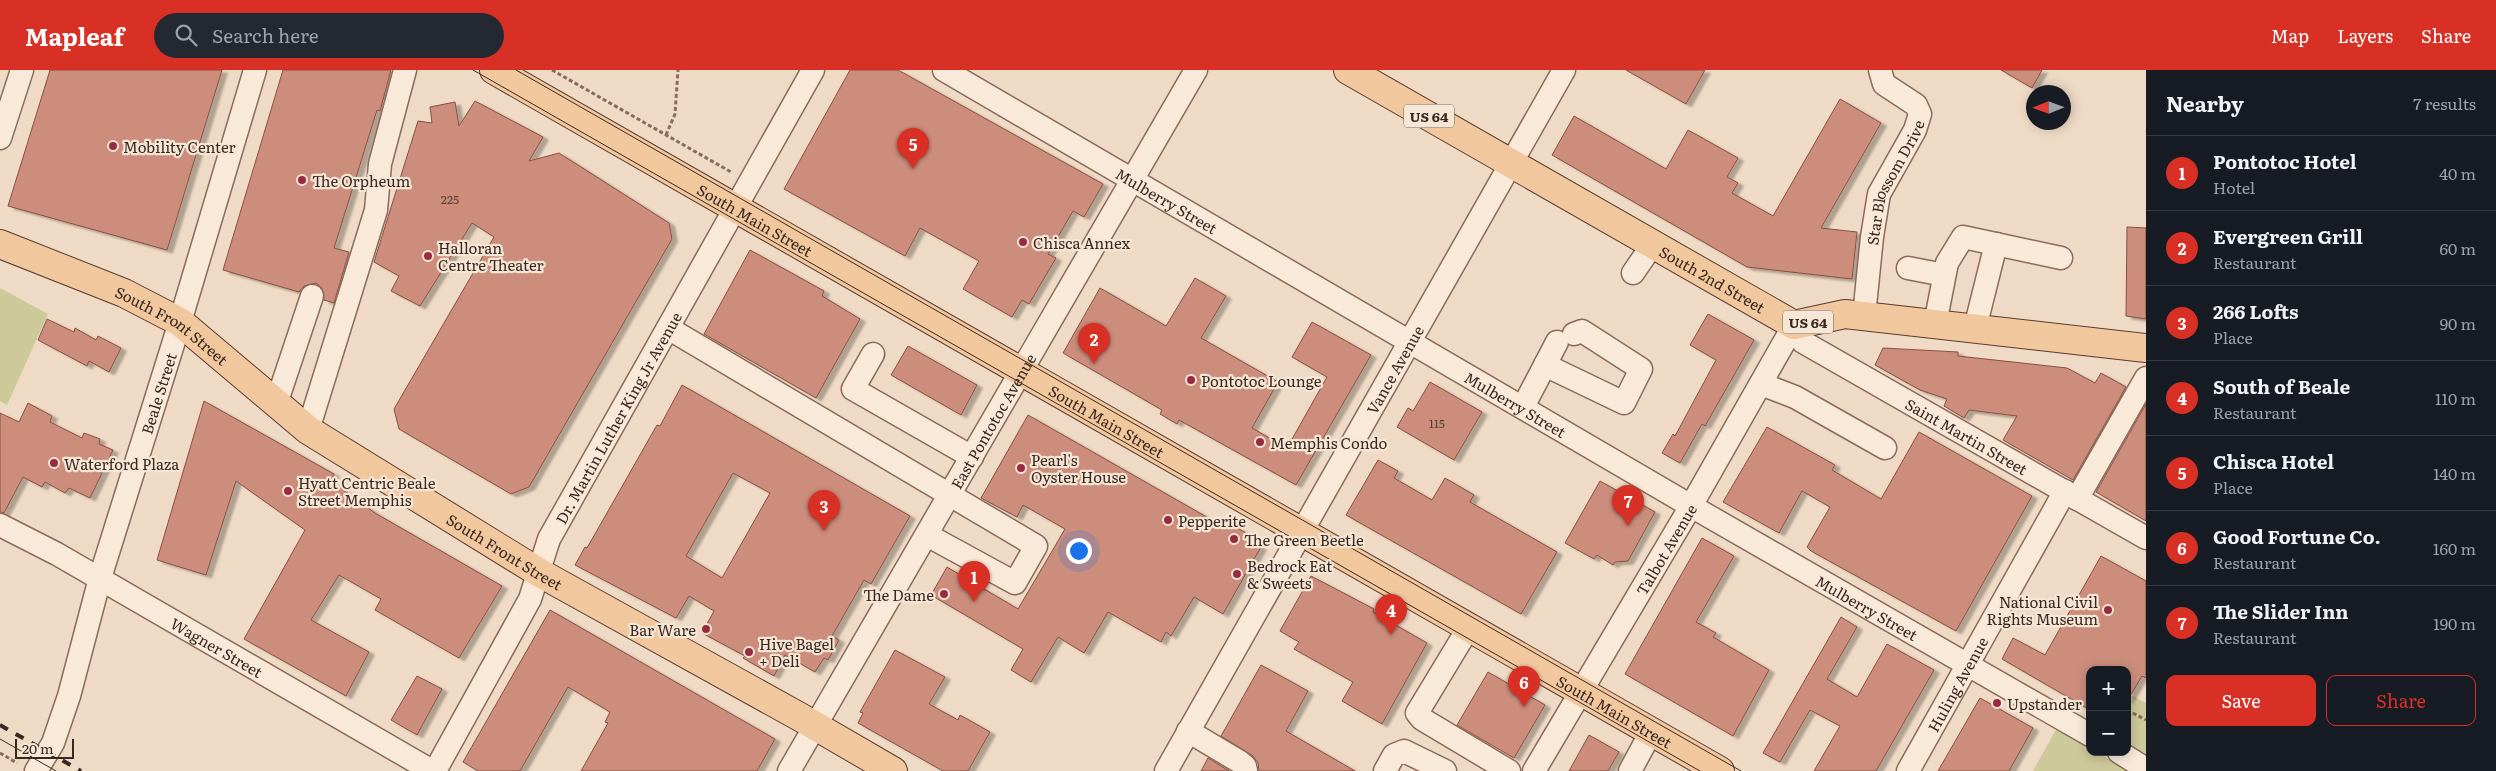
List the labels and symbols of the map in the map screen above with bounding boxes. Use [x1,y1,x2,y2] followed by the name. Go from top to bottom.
[2026,85,2071,130] north arrow
[1404,104,1454,128] road number: US 64
[1860,117,1929,246] street label: Star Blossom Drive
[897,128,929,169] pin: 5
[123,135,236,158] place label: Mobility Center
[107,140,119,152] marker: Mobility Center
[1112,161,1222,239] street label: Mulberry Street
[312,169,411,192] place label: The Orpheum
[296,174,308,186] marker: The Orpheum
[693,177,817,262] street label: South Main Street
[441,190,459,208] house number: 225
[1033,231,1131,254] place label: Chisca Annex
[438,236,544,276] place label: Halloran Centre Theater
[1017,236,1029,248] marker: Chisca Annex
[1656,239,1770,318] street label: South 2nd Street
[422,250,434,262] marker: Halloran Centre Theater
[112,279,234,370] street label: South Front Street
[549,307,686,528] street label: Dr. Martin Luther King Jr Avenue
[1783,310,1833,334] road number: US 64
[1360,320,1429,418] street label: Vance Avenue
[1078,323,1110,364] pin: 2
[134,349,181,437] street label: Beale Street
[944,349,1041,493] street label: East Pontotoc Avenue
[1461,365,1571,442] street label: Mulberry Street
[1201,369,1322,392] place label: Pontotoc Lounge
[1185,374,1197,386] marker: Pontotoc Lounge
[1045,378,1169,463] street label: South Main Street
[1902,392,2032,480] street label: Saint Martin Street
[1429,414,1445,432] house number: 115
[1270,431,1388,454] place label: Memphis Condo
[1254,436,1266,448] marker: Memphis Condo
[1031,448,1126,488] place label: Pearl's Oyster House
[64,452,180,475] place label: Waterford Plaza
[48,457,60,469] marker: Waterford Plaza
[1015,462,1027,474] marker: Pearl's Oyster House
[298,471,436,511] place label: Hyatt Centric Beale Street Memphis
[282,485,294,497] marker: Hyatt Centric Beale Street Memphis
[1612,485,1644,526] pin: 7
[808,490,840,531] pin: 3
[1629,499,1702,599] street label: Talbot Avenue
[443,507,567,595] street label: South Front Street
[1178,509,1246,532] place label: Pepperite
[1162,514,1174,526] marker: Pepperite
[1244,528,1364,551] place label: The Green Beetle
[1228,533,1240,545] marker: The Green Beetle
[1066,538,1092,564] your location
[1247,554,1332,594] place label: Bedrock Eat & Sweets
[958,561,990,602] pin: 1
[1231,568,1243,580] marker: Bedrock Eat & Sweets
[1812,569,1922,646] street label: Mulberry Street
[863,583,934,606] place label: The Dame
[938,588,950,600] marker: The Dame
[1987,590,2098,630] place label: National Civil Rights Museum
[1375,594,1407,635] pin: 4
[2102,604,2114,616] marker: National Civil Rights Museum
[167,611,268,682] street label: Wagner Street
[629,618,696,641] place label: Bar Ware
[700,623,712,635] marker: Bar Ware
[759,632,834,672] place label: Hive Bagel + Deli
[1921,632,1993,736] street label: Huling Avenue
[743,646,755,658] marker: Hive Bagel + Deli
[1508,666,1540,707] pin: 6
[1553,669,1677,753] street label: South Main Street
[2007,692,2082,715] place label: Upstander
[1991,697,2003,709] marker: Upstander
[15,736,74,759] scale bar

